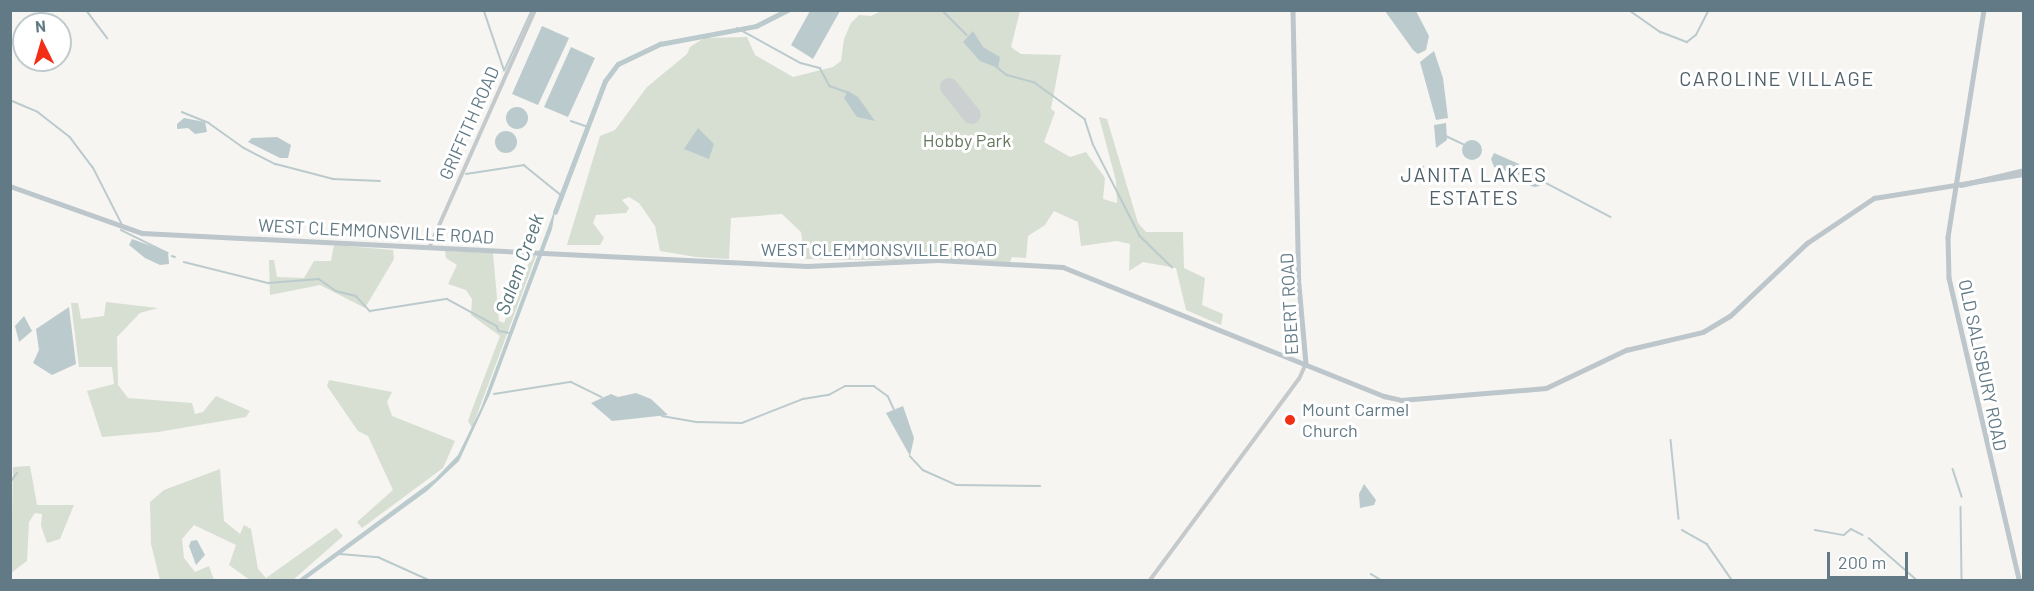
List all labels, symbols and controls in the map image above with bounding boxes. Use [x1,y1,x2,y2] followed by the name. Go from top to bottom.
[12,12,72,72] north arrow
[34,16,47,35] text: N
[434,63,504,183] street label: GRIFFITH ROAD
[1679,66,1875,90] district label: CAROLINE VILLAGE
[923,129,1011,151] park label: Hobby Park
[1401,163,1547,210] district label: JANITA LAKES ESTATES
[490,210,548,318] water label: Salem Creek
[257,214,495,248] street label: WEST CLEMMONSVILLE ROAD
[761,238,997,260] street label: WEST CLEMMONSVILLE ROAD
[1276,252,1302,356] street label: EBERT ROAD
[1954,277,2012,453] street label: OLD SALISBURY ROAD
[1302,399,1409,442] place label: Mount Carmel Church
[1283,413,1297,427] marker: Mount Carmel Church
[1830,540,1911,578] scale bar
[1838,551,1886,573] text: 200 m

